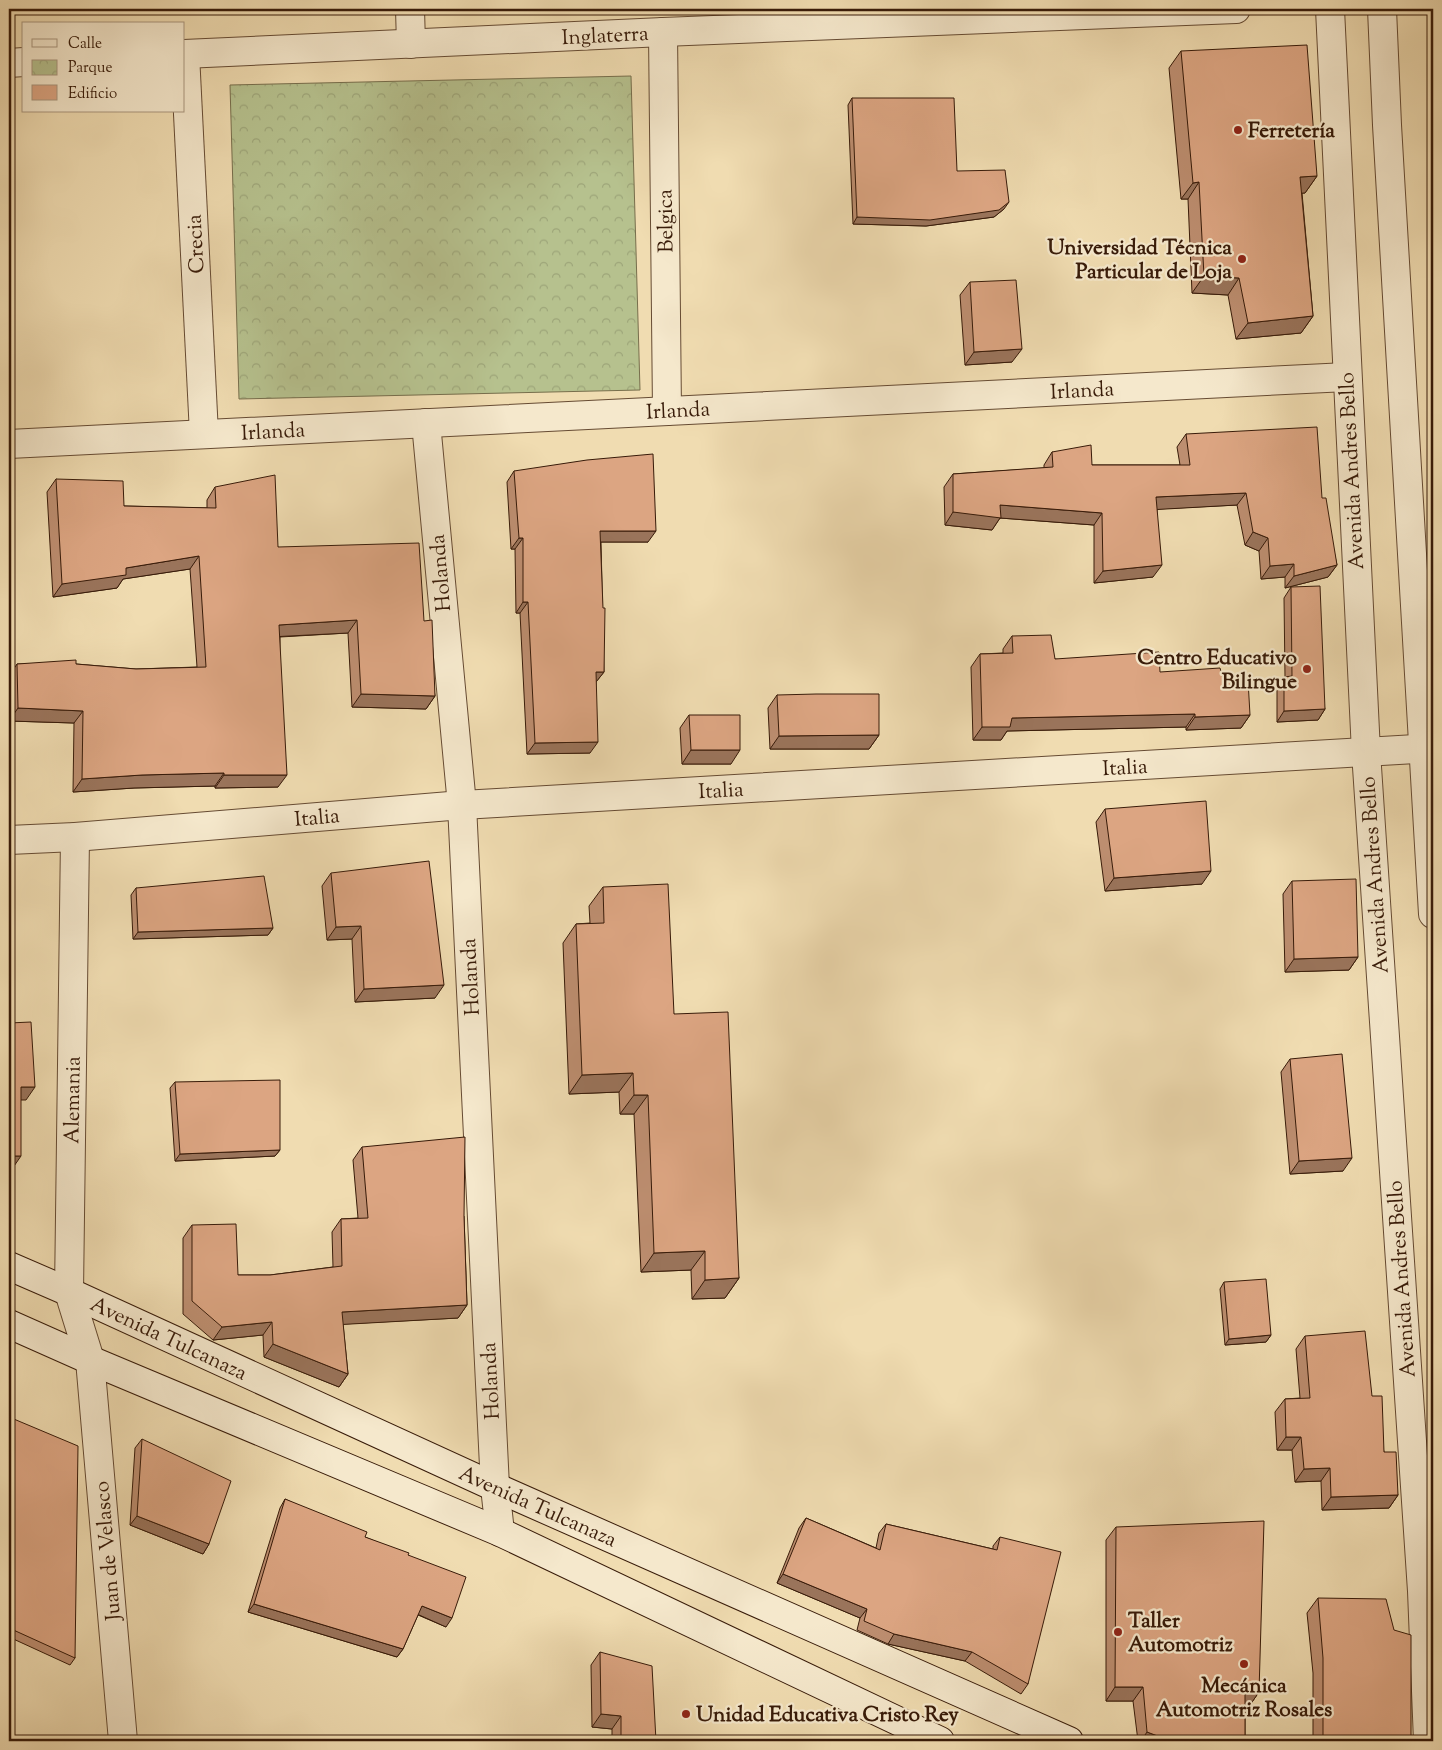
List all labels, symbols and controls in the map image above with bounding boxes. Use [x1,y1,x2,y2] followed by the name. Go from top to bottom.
[561,20,650,54] street label: Inglaterra
[22,22,185,112] legend
[68,34,102,55] text: Calle
[68,58,112,79] text: Parque
[68,84,117,105] text: Edificio
[1248,117,1335,147] place label: Ferretería
[1232,124,1244,136] marker: Ferretería
[651,188,683,253] street label: Belgica
[180,213,214,274] street label: Crecia
[1047,234,1232,288] place label: Universidad Técnica Particular de Loja
[1236,253,1248,265] marker: Universidad Técnica Particular de Loja
[1333,371,1373,570] street label: Avenida Andres Bello
[1049,375,1115,409] street label: Irlanda
[645,395,711,429] street label: Irlanda
[240,416,306,450] street label: Irlanda
[424,533,460,613] street label: Holanda
[1137,644,1297,698] place label: Centro Educativo Bilingue
[1301,663,1313,675] marker: Centro Educativo Bilingue
[1102,753,1149,785] street label: Italia
[1354,775,1398,974] street label: Avenida Andres Bello
[698,776,745,808] street label: Italia
[293,802,341,836] street label: Italia
[455,937,489,1016] street label: Holanda
[58,1056,90,1144] street label: Alemania
[1381,1179,1425,1378] street label: Avenida Andres Bello
[85,1290,252,1389] street label: Avenida Tulcanaza
[475,1341,509,1420] street label: Holanda
[453,1460,621,1556] street label: Avenida Tulcanaza
[88,1480,130,1623] street label: Juan de Velasco
[1128,1607,1233,1661] place label: Taller Automotriz
[1112,1626,1124,1638] marker: Taller Automotriz
[1238,1658,1250,1670] marker: Mecánica Automotriz Rosales
[1156,1672,1332,1726] place label: Mecánica Automotriz Rosales
[696,1701,959,1731] place label: Unidad Educativa Cristo Rey
[680,1708,692,1720] marker: Unidad Educativa Cristo Rey

